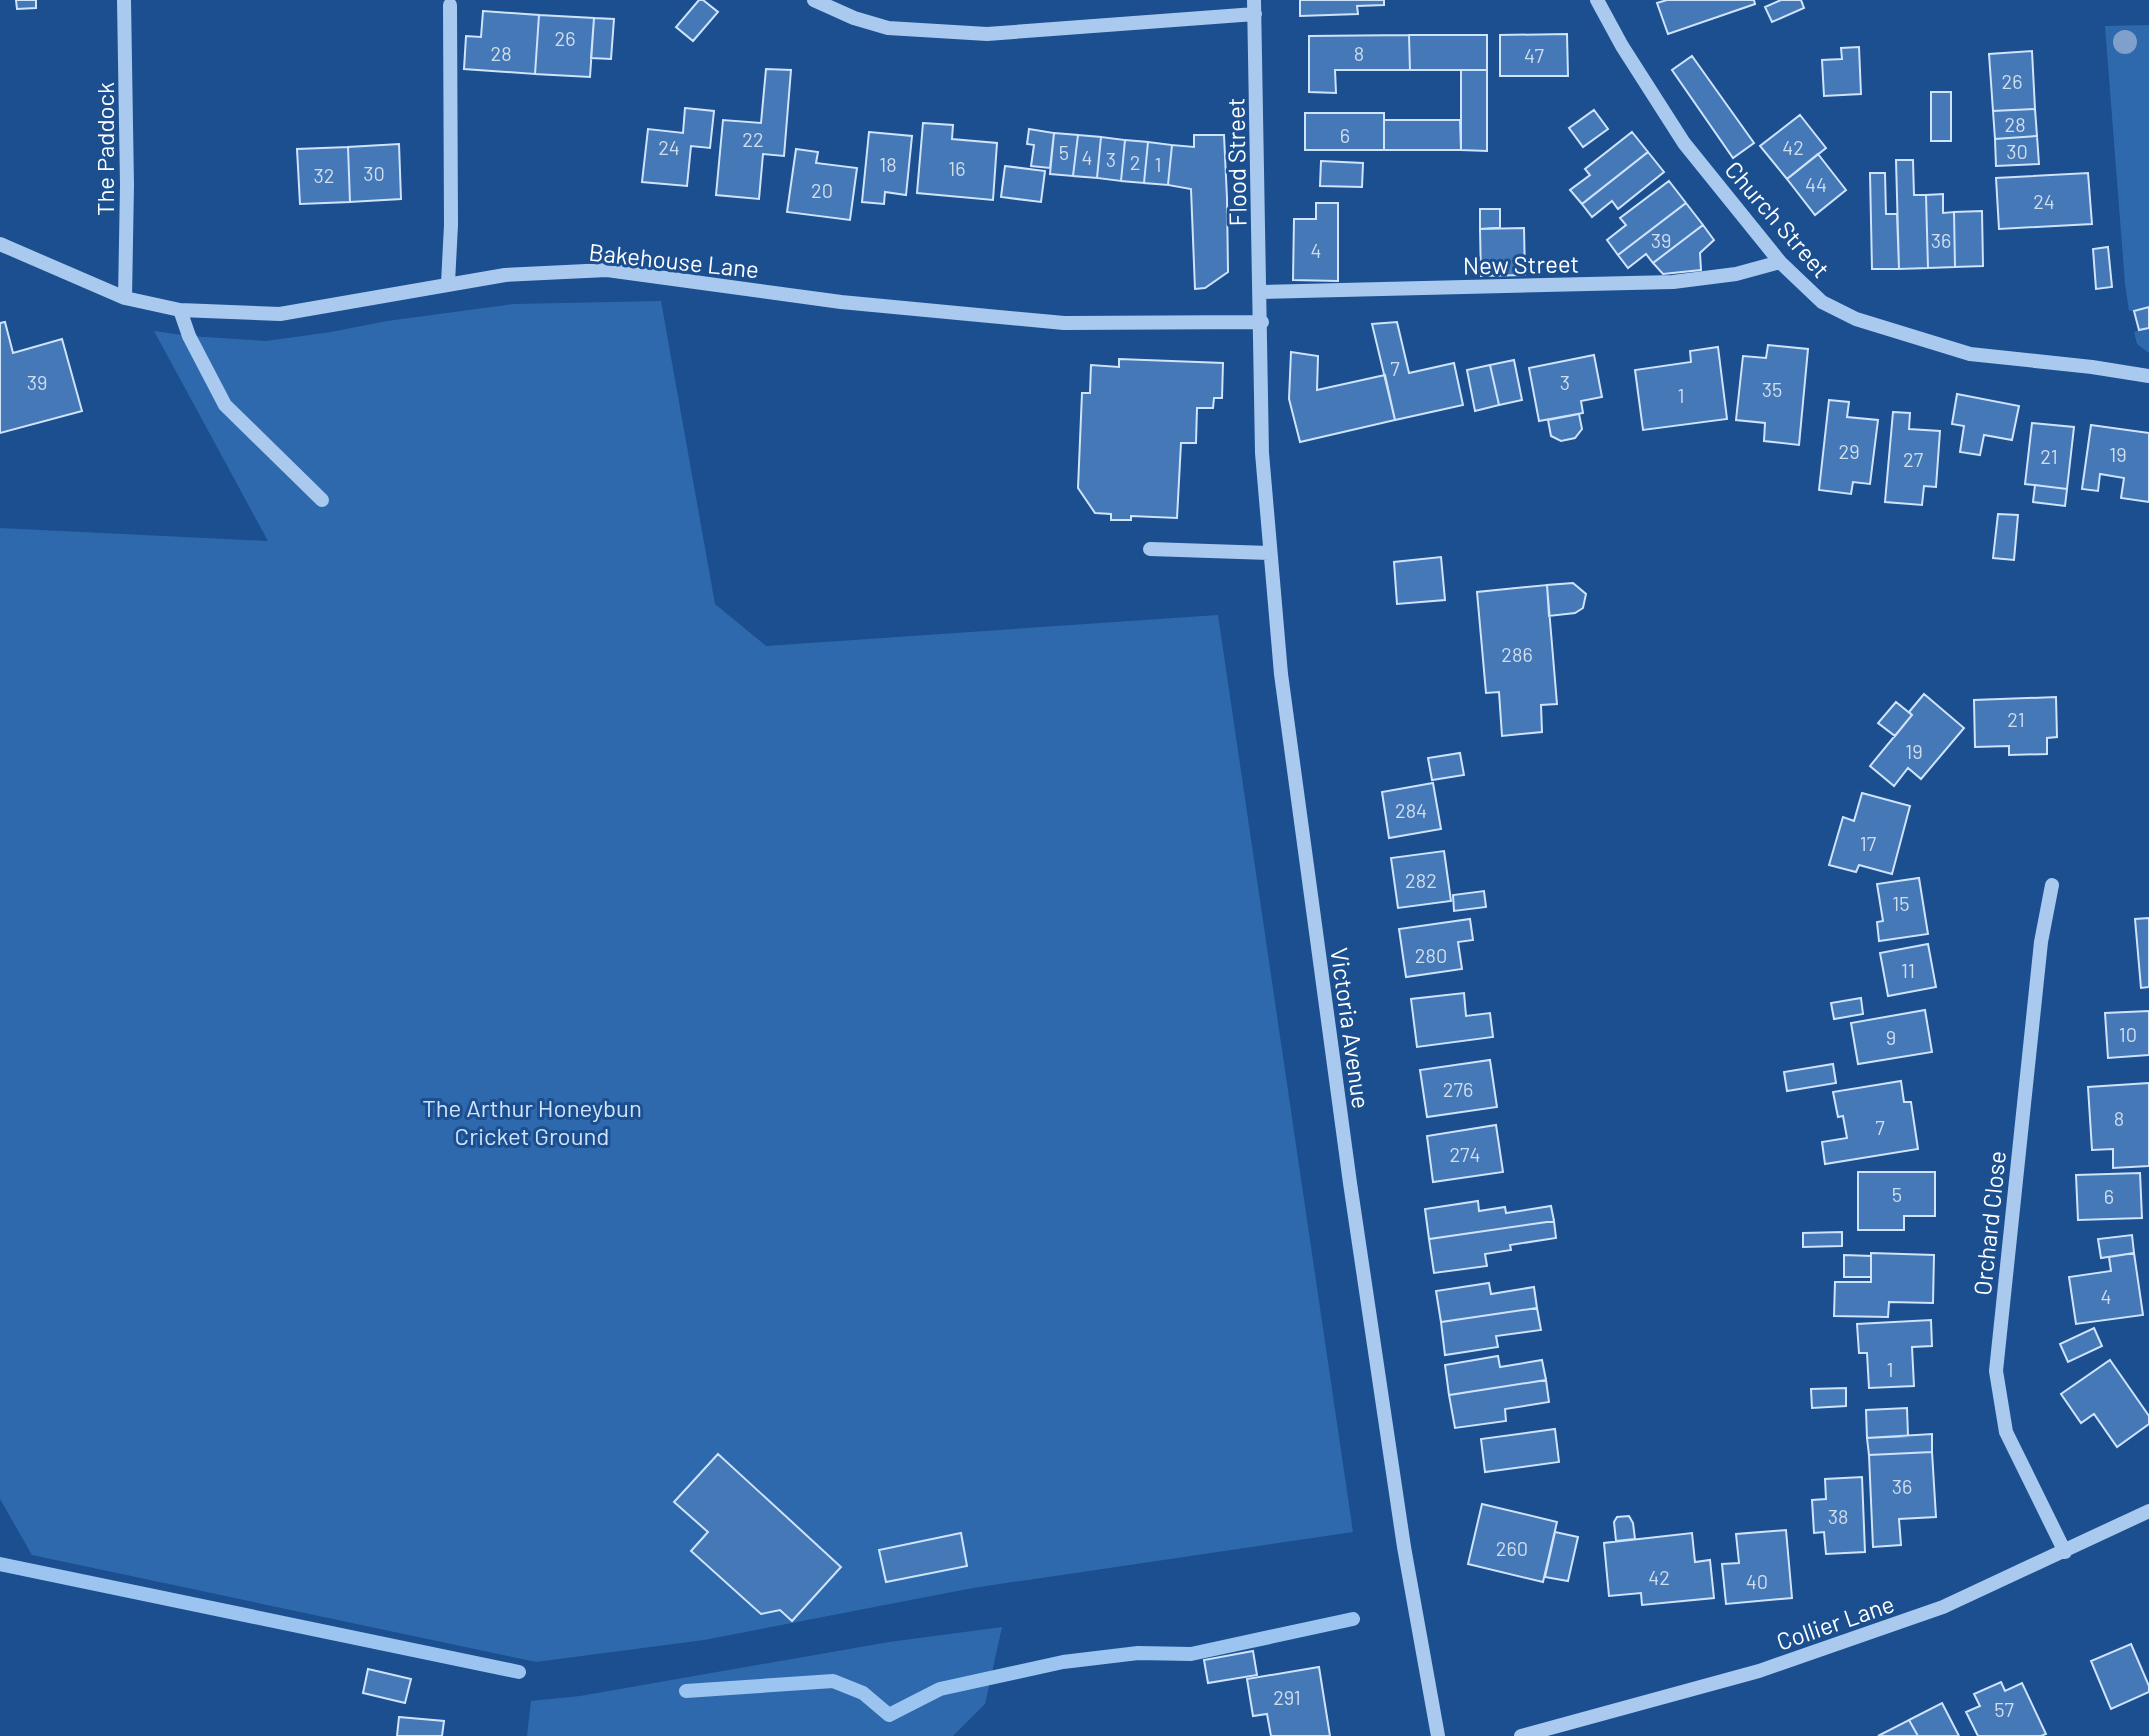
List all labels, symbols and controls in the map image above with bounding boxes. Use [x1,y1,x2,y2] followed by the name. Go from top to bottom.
[554,26,576,50] house number: 26
[490,41,512,65] house number: 28
[1354,41,1364,65] house number: 8
[1524,43,1544,67] house number: 47
[2001,69,2023,93] house number: 26
[90,82,119,216] street label: The Paddock
[1220,97,1252,227] street label: Flood Street
[2004,112,2026,136] house number: 28
[1340,123,1350,147] house number: 6
[742,127,764,151] house number: 22
[658,135,680,159] house number: 24
[1782,135,1804,159] house number: 42
[2006,139,2028,163] house number: 30
[1059,140,1069,164] house number: 5
[1081,145,1093,169] house number: 4
[1106,147,1116,171] house number: 3
[1130,150,1140,174] house number: 2
[879,152,897,176] house number: 18
[1155,152,1162,176] house number: 1
[1720,155,1836,283] street label: Church Street
[948,156,966,180] house number: 16
[363,161,385,185] house number: 30
[313,163,335,187] house number: 32
[1805,172,1827,196] house number: 44
[811,178,833,202] house number: 20
[2033,189,2055,213] house number: 24
[1651,228,1671,252] house number: 39
[1931,228,1951,252] house number: 36
[588,237,760,283] street label: Bakehouse Lane
[1310,238,1322,262] house number: 4
[1463,248,1579,280] street label: New Street
[1390,356,1400,380] house number: 7
[27,370,47,394] house number: 39
[1560,370,1570,394] house number: 3
[1762,377,1782,401] house number: 35
[1678,383,1685,407] house number: 1
[1838,439,1860,463] house number: 29
[2109,442,2127,466] house number: 19
[2040,444,2058,468] house number: 21
[1903,447,1924,471] house number: 27
[1501,642,1533,666] house number: 286
[2007,707,2025,731] house number: 21
[1905,739,1923,763] house number: 19
[1395,798,1427,822] house number: 284
[1860,831,1877,855] house number: 17
[1405,868,1437,892] house number: 282
[1892,891,1910,915] house number: 15
[1415,943,1447,967] house number: 280
[1325,946,1377,1110] street label: Victoria Avenue
[1901,958,1915,982] house number: 11
[2119,1022,2137,1046] house number: 10
[1886,1025,1896,1049] house number: 9
[1443,1077,1473,1101] house number: 276
[422,1093,642,1150] park label: The Arthur Honeybun Cricket Ground
[2114,1106,2124,1130] house number: 8
[1875,1115,1885,1139] house number: 7
[1449,1142,1481,1166] house number: 274
[1967,1149,2011,1297] street label: Orchard Close
[1892,1182,1902,1206] house number: 5
[2104,1184,2114,1208] house number: 6
[2100,1284,2112,1308] house number: 4
[1887,1357,1894,1381] house number: 1
[1892,1474,1912,1498] house number: 36
[1828,1504,1848,1528] house number: 38
[1496,1536,1528,1560] house number: 260
[1648,1565,1670,1589] house number: 42
[1746,1569,1768,1593] house number: 40
[1772,1588,1898,1656] street label: Collier Lane
[1273,1685,1301,1709] house number: 291
[1994,1697,2014,1721] house number: 57

